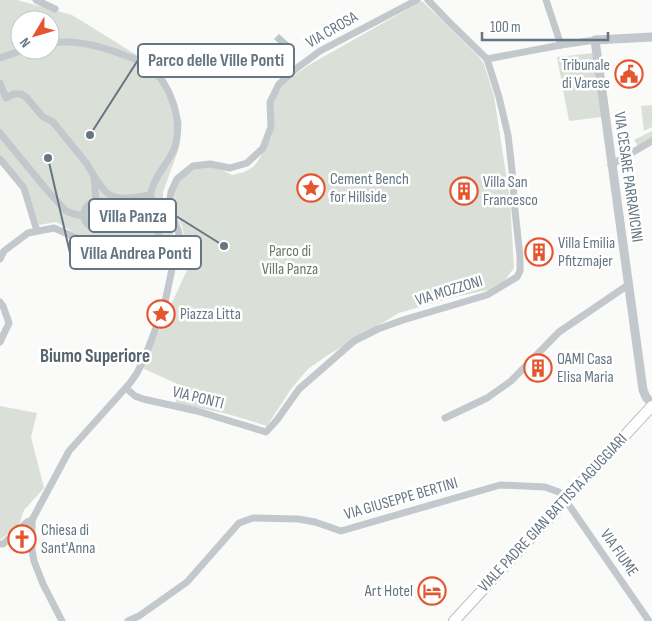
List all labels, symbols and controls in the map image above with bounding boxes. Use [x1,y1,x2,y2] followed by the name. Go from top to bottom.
[303,8,361,52] street label: VIA CROSA
[10,10,60,60] north arrow
[482,10,608,42] scale bar
[490,18,521,37] text: 100 m
[16,35,34,51] text: N
[138,44,294,77] callout: Parco delle Ville Ponti
[148,50,284,71] text: Parco delle Ville Ponti
[561,56,610,93] place label: Tribunale di Varese
[614,59,644,89] public building icon: Tribunale di Varese
[609,111,647,243] street label: VIA CESARE PARRAVICINI
[330,170,409,207] place label: Cement Bench for Hillside
[296,173,326,203] place icon: Cement Bench for Hillside
[483,173,538,210] place label: Villa San Francesco
[449,176,479,206] building icon: Villa San Francesco
[89,199,176,232] callout: Villa Panza
[99,206,167,227] text: Villa Panza
[558,234,615,271] place label: Villa Emilia Pfitzmajer
[70,236,201,269] callout: Villa Andrea Ponti
[524,237,554,267] building icon: Villa Emilia Pfitzmajer
[262,242,318,279] park label: Parco di Villa Panza
[80,243,192,264] text: Villa Andrea Ponti
[413,272,485,310] street label: VIA MOZZONI
[146,299,176,329] place icon: Piazza Litta
[180,305,241,324] place label: Piazza Litta
[40,345,150,368] district label: Biumo Superiore
[557,350,614,387] place label: OAMI Casa Elisa Maria
[523,353,553,383] building icon: OAMI Casa Elisa Maria
[170,382,226,414] street label: VIA PONTI
[475,430,631,596] street label: VIALE PADRE GIAN BATTISTA AGUGGIARI
[342,474,460,524] street label: VIA GIUSEPPE BERTINI
[41,521,95,558] place label: Chiesa di Sant'Anna
[7,524,37,554] church icon: Chiesa di Sant'Anna
[596,526,642,580] street label: VIA FIUME
[417,576,447,606] hotel icon: Art Hotel
[364,582,413,601] place label: Art Hotel

